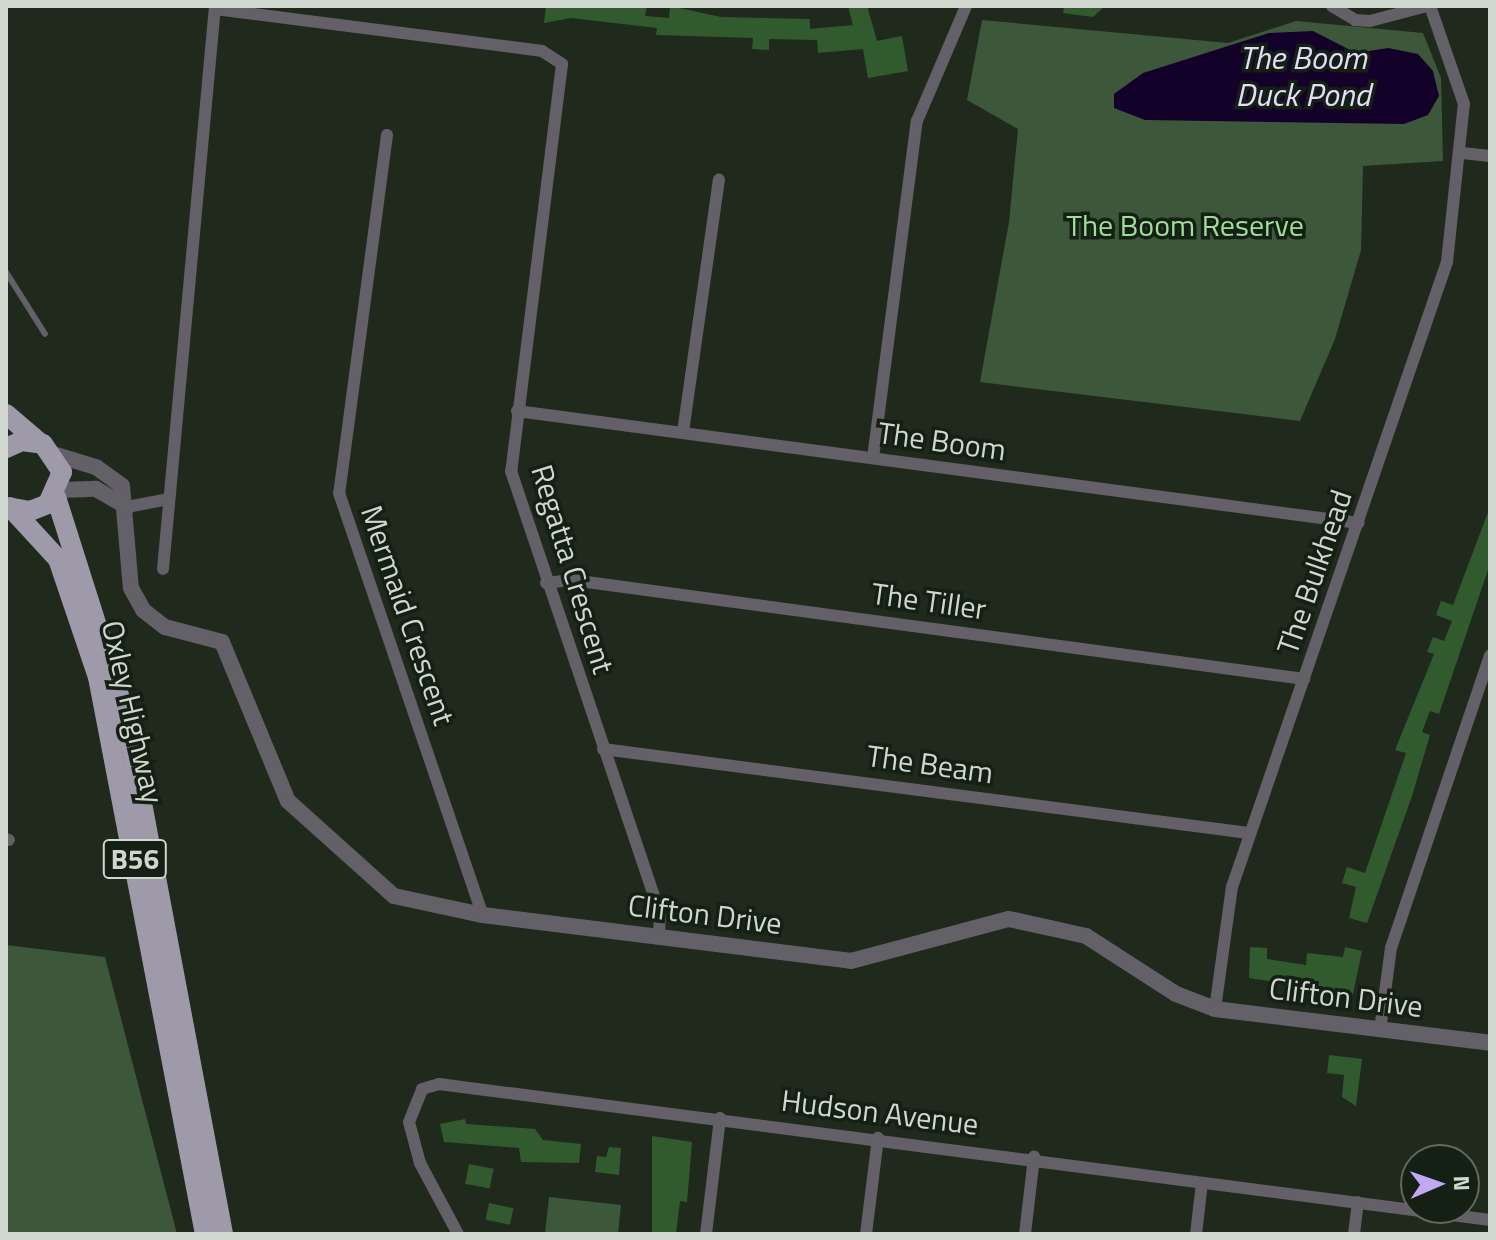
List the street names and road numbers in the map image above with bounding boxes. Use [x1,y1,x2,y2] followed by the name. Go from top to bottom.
[876,414,1008,468] street label: The Boom
[524,460,622,678] street label: Regatta Crescent
[1269,485,1359,659] street label: The Bulkhead
[354,501,462,729] street label: Mermaid Crescent
[869,575,989,627] street label: The Tiller
[94,617,172,807] street label: Oxley Highway
[864,737,996,791] street label: The Beam
[101,835,169,883] road number: B56
[626,887,784,941] street label: Clifton Drive
[1267,970,1425,1024] street label: Clifton Drive
[779,1082,981,1142] street label: Hudson Avenue

